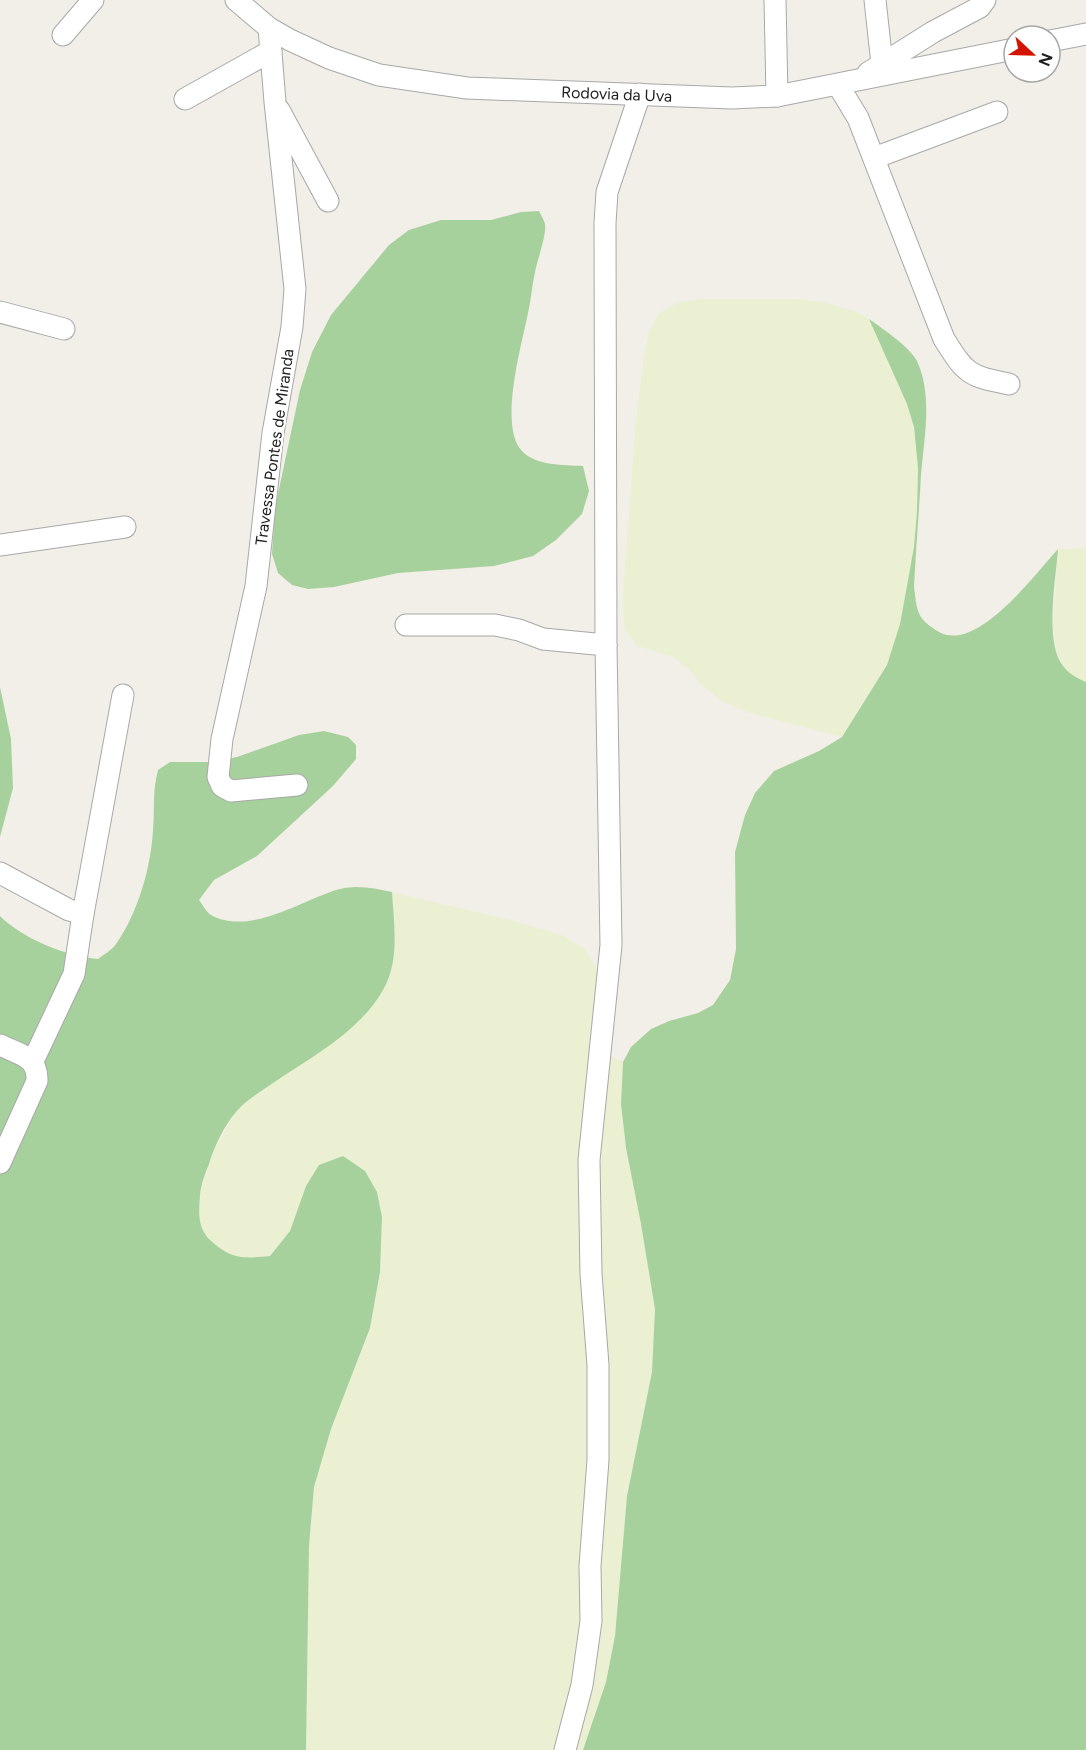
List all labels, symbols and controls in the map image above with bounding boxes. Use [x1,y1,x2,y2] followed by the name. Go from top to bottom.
[1002,24,1062,84] north arrow
[1034,50,1057,69] text: N
[561,83,673,106] street label: Rodovia da Uva
[251,348,298,547] street label: Travessa Pontes de Miranda

